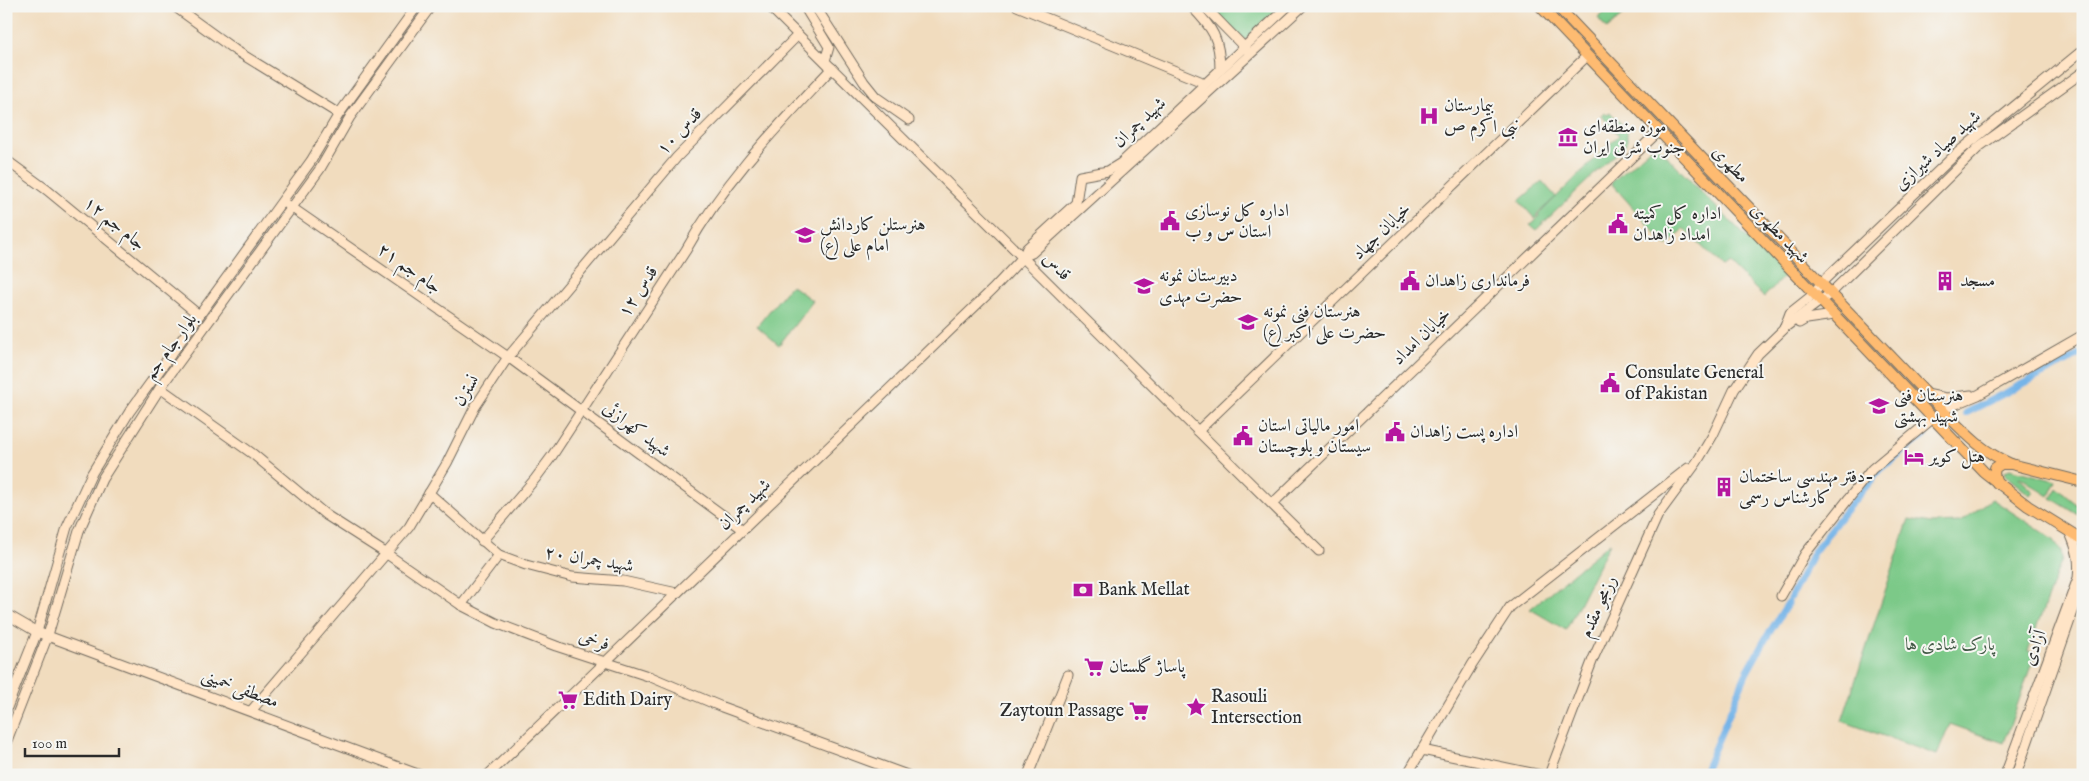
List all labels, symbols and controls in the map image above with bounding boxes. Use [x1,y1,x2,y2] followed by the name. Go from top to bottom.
[1108,92,1172,154] street label: شهید چمران
[1444,95,1519,142] place label: بیمارستان نبی اکرم ص
[652,103,708,161] street label: قدس ۱۰
[1418,105,1440,127] hospital icon: بیمارستان نبی اکرم ص
[1890,106,1986,196] street label: شهید صیاد شیرازی
[1583,116,1685,160] place label: موزه منطقه‌ای جنوب شرق ایران
[1557,126,1579,148] museum icon: موزه منطقه‌ای جنوب شرق ایران
[1706,141,1754,189] street label: مطهری
[76,192,150,259] street label: جام جم ۱۲
[1348,198,1416,266] street label: خیابان جهاد
[1745,199,1813,269] street label: شهید مطهری
[1185,200,1289,244] place label: اداره کل نوسازی استان س و ب
[1633,203,1721,247] place label: اداره کل کمیته امداد زاهدان
[1159,210,1181,232] public building icon: اداره کل نوسازی استان س و ب
[1607,213,1629,235] public building icon: اداره کل کمیته امداد زاهدان
[820,214,926,261] place label: هنرستلن کاردانش امام علی (ع)
[794,224,816,246] school or university icon: هنرستلن کاردانش امام علی (ع)
[370,239,446,303] street label: جام جم ۲۱
[1037,248,1075,286] street label: قدس
[614,262,664,322] street label: قدس ۱۲
[1159,265,1242,309] place label: دبیرستان نمونه حضرت مهدی
[1399,270,1421,292] public building icon: فرمانداری زاهدان
[1425,270,1530,293] place label: فرمانداری زاهدان
[1934,270,1956,292] building icon: مسجد
[1960,270,1995,293] place label: مسجد
[1133,275,1155,297] school or university icon: دبیرستان نمونه حضرت مهدی
[1263,301,1386,347] place label: هنرستان فنی نمونه حضرت علی اکبر (ع)
[1388,303,1456,371] street label: خیابان امداد
[139,309,206,387] street label: بلوار جام جم
[1237,311,1259,333] school or university icon: هنرستان فنی نمونه حضرت علی اکبر (ع)
[1625,362,1764,406] place label: Consulate General of Pakistan
[449,371,485,411] street label: نسترن
[1599,372,1621,394] public building icon: Consulate General of Pakistan
[1894,385,1963,429] place label: هنرستان فنی شهید بهشتی
[1868,395,1890,417] school or university icon: هنرستان فنی شهید بهشتی
[597,397,675,463] street label: شهید کهرازئی
[1258,415,1371,459] place label: امور مالیاتی استان سیستان و بلوچستان
[1384,421,1406,443] public building icon: اداره پست زاهدان
[1410,421,1518,444] place label: اداره پست زاهدان
[1232,425,1254,447] public building icon: امور مالیاتی استان سیستان و بلوچستان
[1903,446,1925,468] hotel icon: هتل کویر
[1927,446,1985,469] place label: هتل کویر
[1739,466,1873,510] place label: دفتر مهندسی ساختمان- کارشناس رسمی
[714,474,776,536] street label: شهید چمران
[1713,476,1735,498] building icon: دفتر مهندسی ساختمان- کارشناس رسمی
[543,542,635,578] street label: شهید چمران ۲۰
[1575,572,1626,643] street label: رزمجو مقدم
[1072,579,1094,601] bank icon: Bank Mellat
[1098,579,1190,602] place label: Bank Mellat
[576,625,612,657] street label: فرخی
[2018,625,2053,669] street label: آزادی
[1905,634,1997,657] park label: پارک شادی ها
[1109,655,1187,679] place label: پاساژ گلستان
[1083,656,1105,678] supermarket icon: پاساژ گلستان
[198,664,282,714] street label: مصطفی خمینی
[1211,686,1302,730] place label: Rasouli Intersection
[557,689,579,711] supermarket icon: Edith Dairy
[583,689,672,712] place label: Edith Dairy
[1185,696,1207,718] place icon: Rasouli Intersection
[1000,700,1124,723] place label: Zaytoun Passage
[1128,700,1150,722] supermarket icon: Zaytoun Passage
[25,726,119,758] scale bar
[32,734,68,753] text: 100 m

